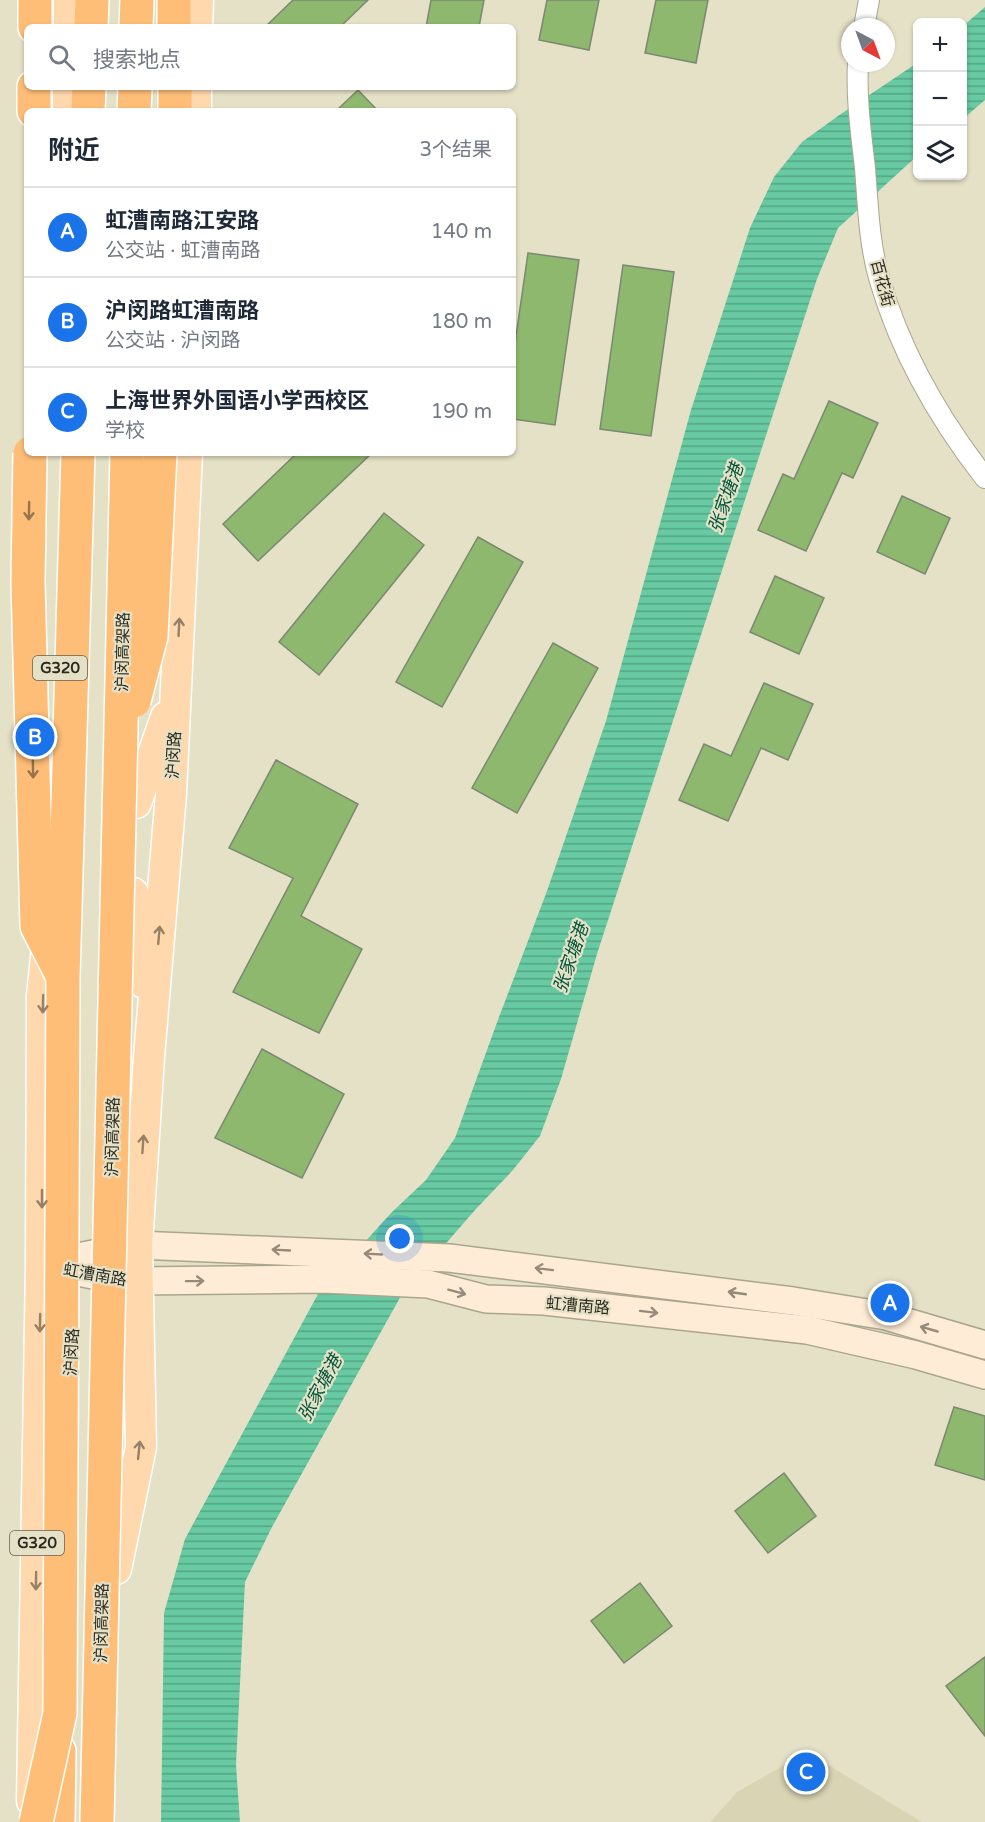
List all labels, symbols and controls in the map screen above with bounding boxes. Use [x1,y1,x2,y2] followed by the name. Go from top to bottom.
[841,18,895,72] north arrow
[913,18,967,180] map controls
[913,18,967,72] button: +
[24,24,516,90] search box
[45,41,78,74] icon: search
[93,47,181,73] text: 搜索地点
[913,72,967,126] button: −
[913,126,967,180] button: layers
[48,135,100,166] text: 附近
[419,138,492,162] text: 3个结果
[105,208,259,234] text: 虹漕南路江安路
[60,220,75,244] text: A
[431,220,492,244] text: 140 m
[105,239,261,263] text: 公交站 · 虹漕南路
[866,257,898,309] street label: 百花街
[105,298,259,324] text: 沪闵路虹漕南路
[61,310,74,334] text: B
[431,310,492,334] text: 180 m
[105,329,241,353] text: 公交站 · 沪闵路
[105,388,369,414] text: 上海世界外国语小学西校区
[61,400,74,424] text: C
[431,400,492,424] text: 190 m
[105,419,145,443] text: 学校
[704,458,749,536] water label: 张家塘港
[23,501,35,521] one-way arrow
[112,612,134,692] street label: 沪闵高架路
[174,618,185,638] one-way arrow
[33,656,87,680] road number: G320
[15,714,54,760] pin: B
[163,731,185,780] street label: 沪闵路
[27,759,39,779] one-way arrow
[549,918,594,996] water label: 张家塘港
[154,926,165,946] one-way arrow
[37,993,48,1013] one-way arrow
[102,1097,124,1177] street label: 沪闵高架路
[138,1135,149,1155] one-way arrow
[36,1188,48,1208] one-way arrow
[385,1224,414,1253] your location
[272,1244,292,1255] one-way arrow
[364,1249,384,1260] one-way arrow
[62,1260,128,1290] street label: 虹漕南路
[534,1263,554,1274] one-way arrow
[184,1275,204,1287] one-way arrow
[870,1280,910,1326] pin: A
[447,1286,466,1298] one-way arrow
[728,1288,748,1299] one-way arrow
[545,1293,611,1319] street label: 虹漕南路
[639,1307,658,1318] one-way arrow
[35,1313,46,1333] one-way arrow
[920,1323,939,1334] one-way arrow
[61,1328,83,1377] street label: 沪闵路
[293,1348,348,1425] water label: 张家塘港
[134,1440,145,1460] one-way arrow
[10,1531,64,1555] road number: G320
[31,1571,42,1591] one-way arrow
[91,1583,113,1663] street label: 沪闵高架路
[786,1750,826,1794] pin: C

